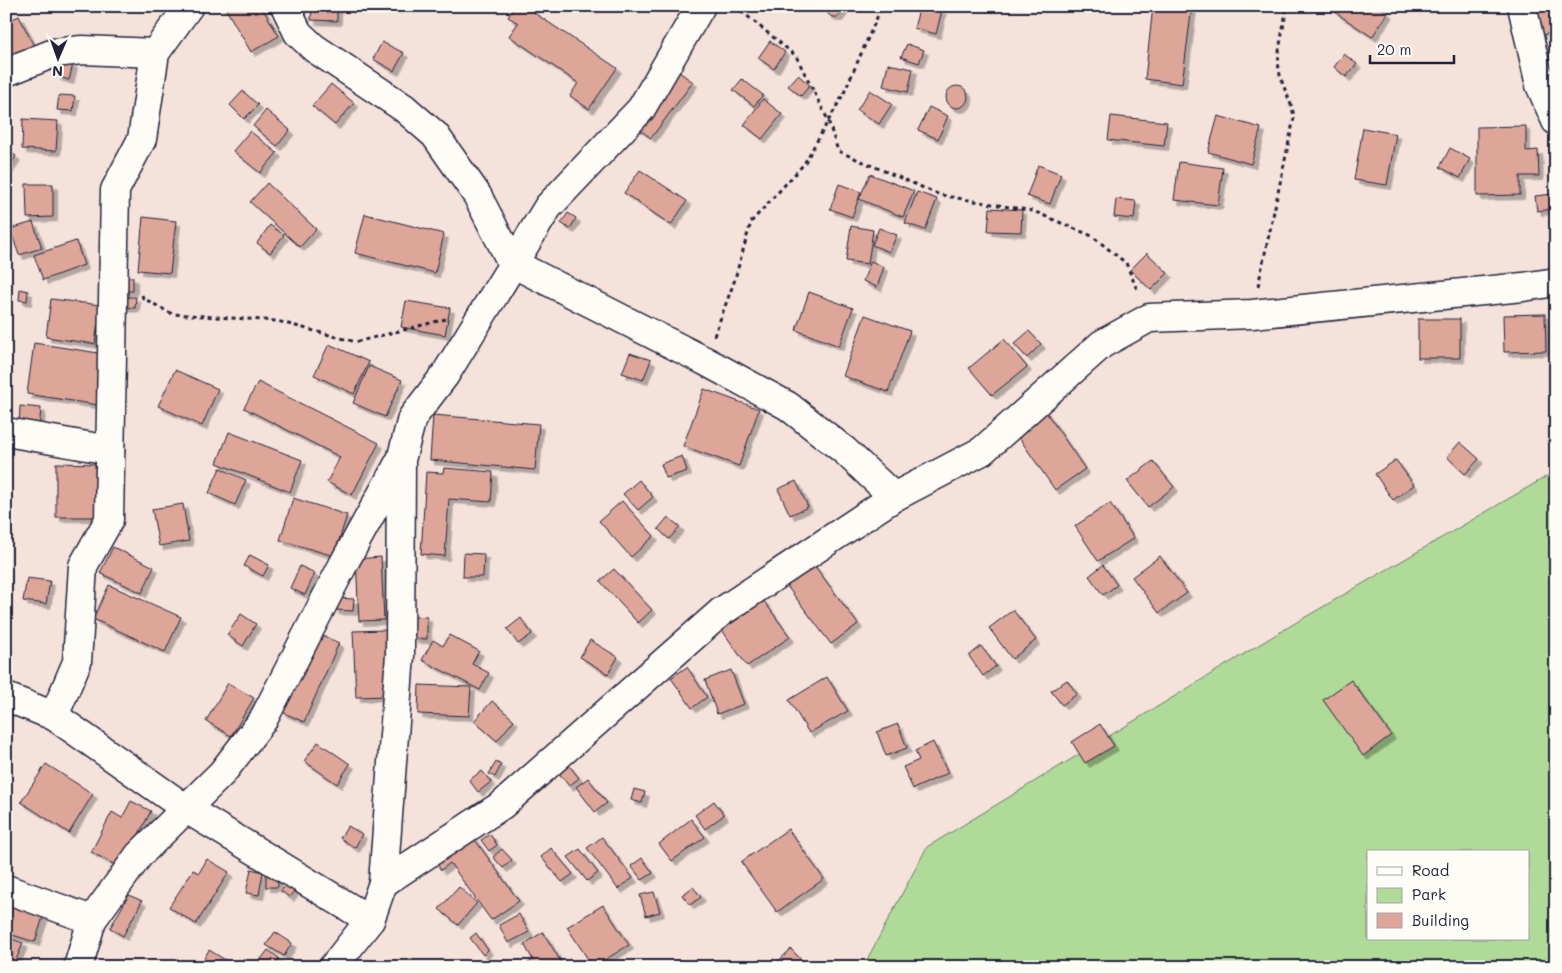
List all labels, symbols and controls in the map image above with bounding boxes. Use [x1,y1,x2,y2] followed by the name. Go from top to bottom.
[32,32,82,82] north arrow
[1370,32,1453,64] scale bar
[1377,39,1411,59] text: 20 m
[52,62,63,81] text: N
[1367,850,1530,940] legend
[1412,860,1449,880] text: Road
[1412,884,1446,904] text: Park
[1412,910,1469,930] text: Building

